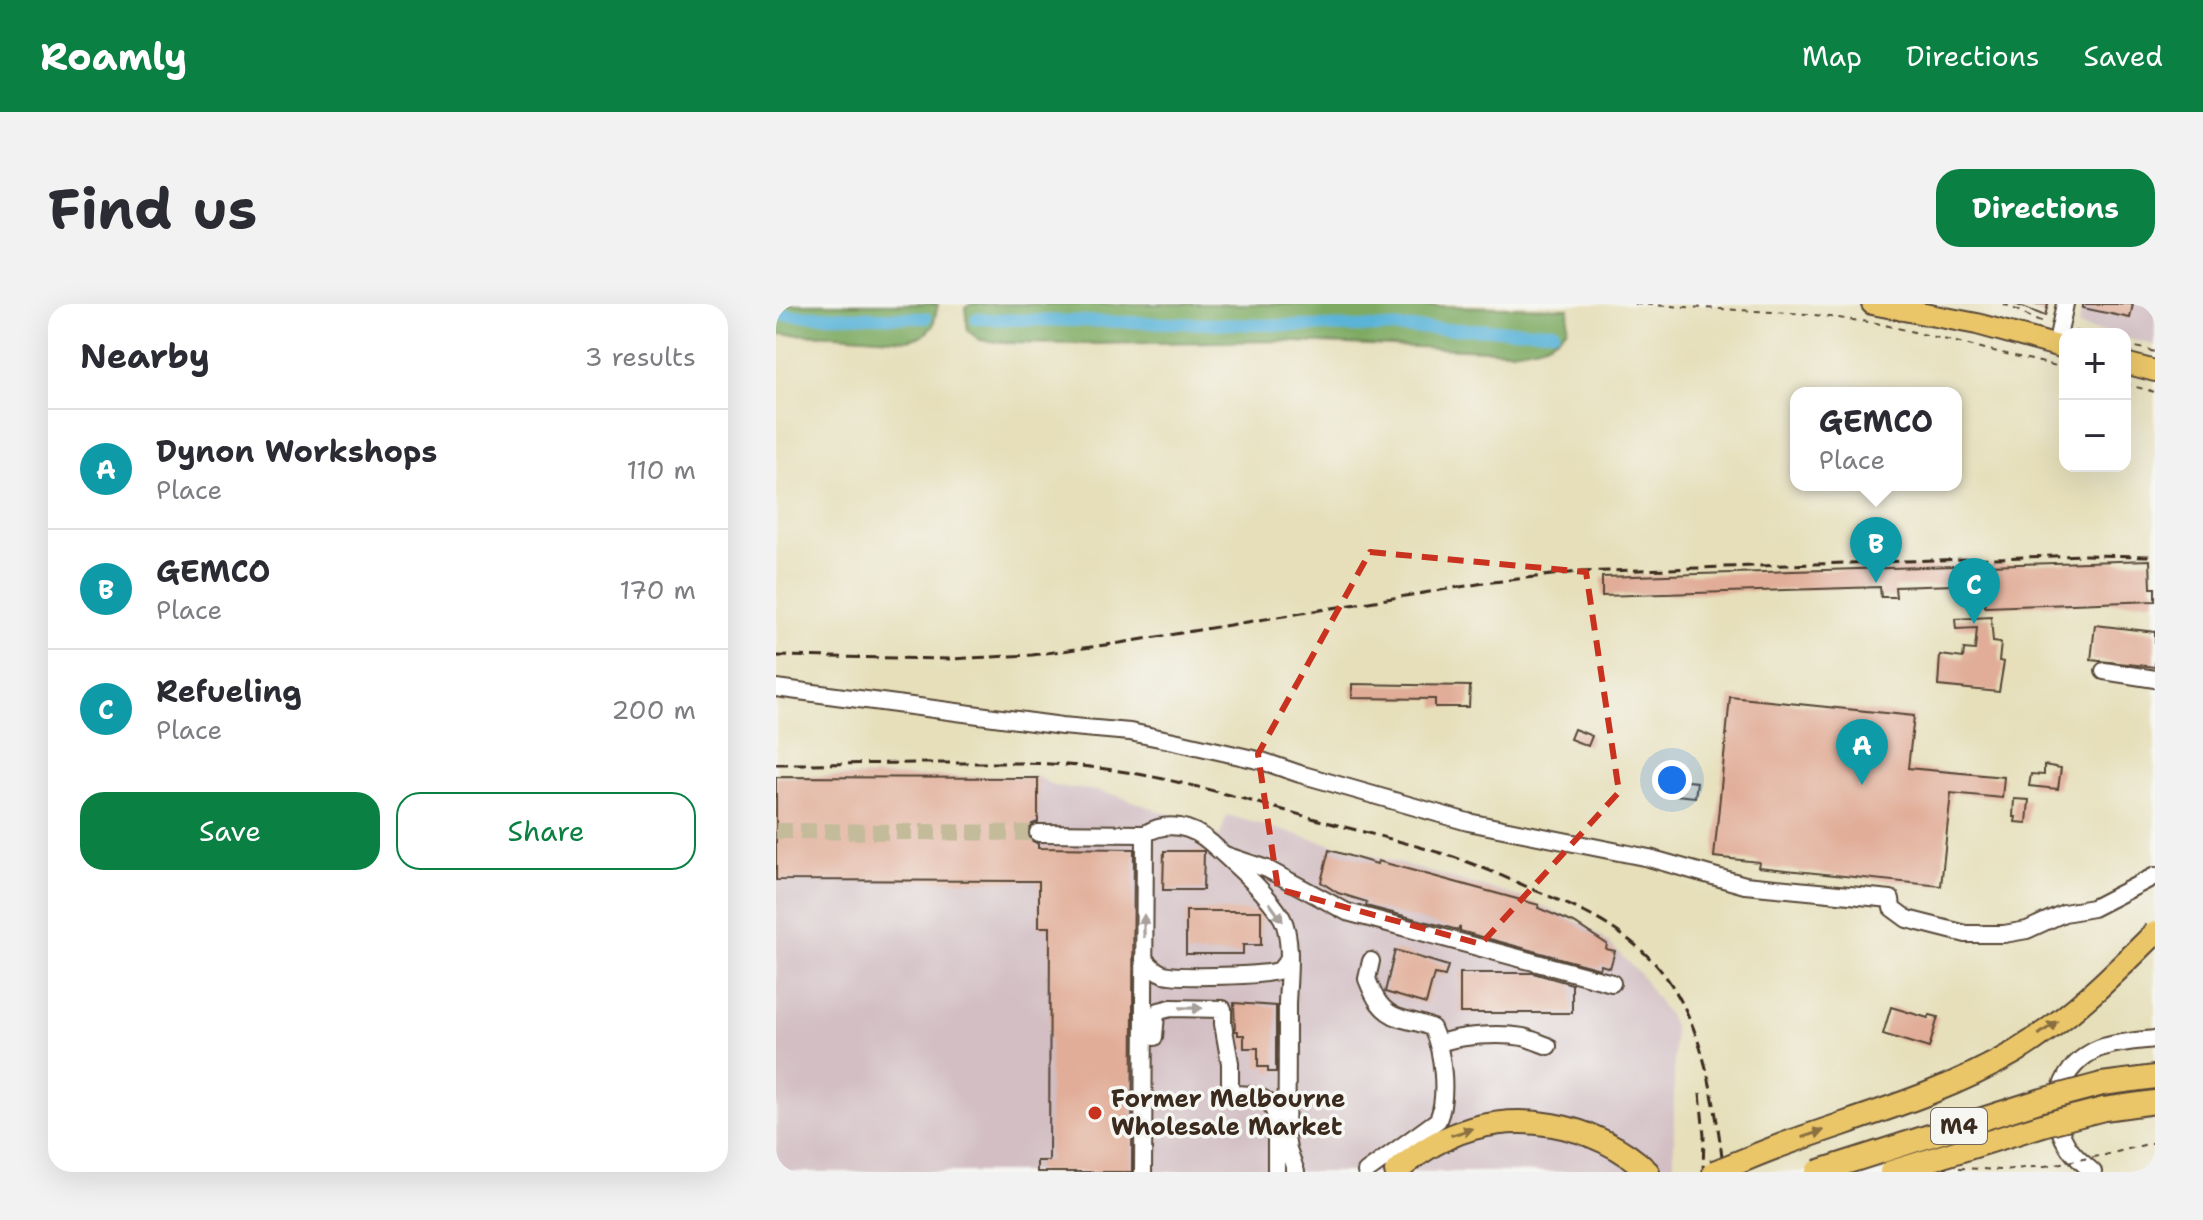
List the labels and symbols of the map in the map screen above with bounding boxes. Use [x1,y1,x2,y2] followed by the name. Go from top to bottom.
[1850,517,1902,583] pin: B
[1948,558,2000,624] pin: C
[1836,719,1888,785] pin: A
[1652,760,1692,800] your location
[1268,901,1284,923] one-way arrow
[1138,913,1150,938] one-way arrow
[1179,1002,1204,1014] one-way arrow
[2038,1021,2059,1036] one-way arrow
[1111,1083,1345,1143] place label: Former Melbourne Wholesale Market
[1086,1104,1104,1122] marker: Former Melbourne Wholesale Market
[1931,1108,1987,1144] road number: M4
[1450,1125,1474,1138] one-way arrow
[1801,1128,1825,1140] one-way arrow

